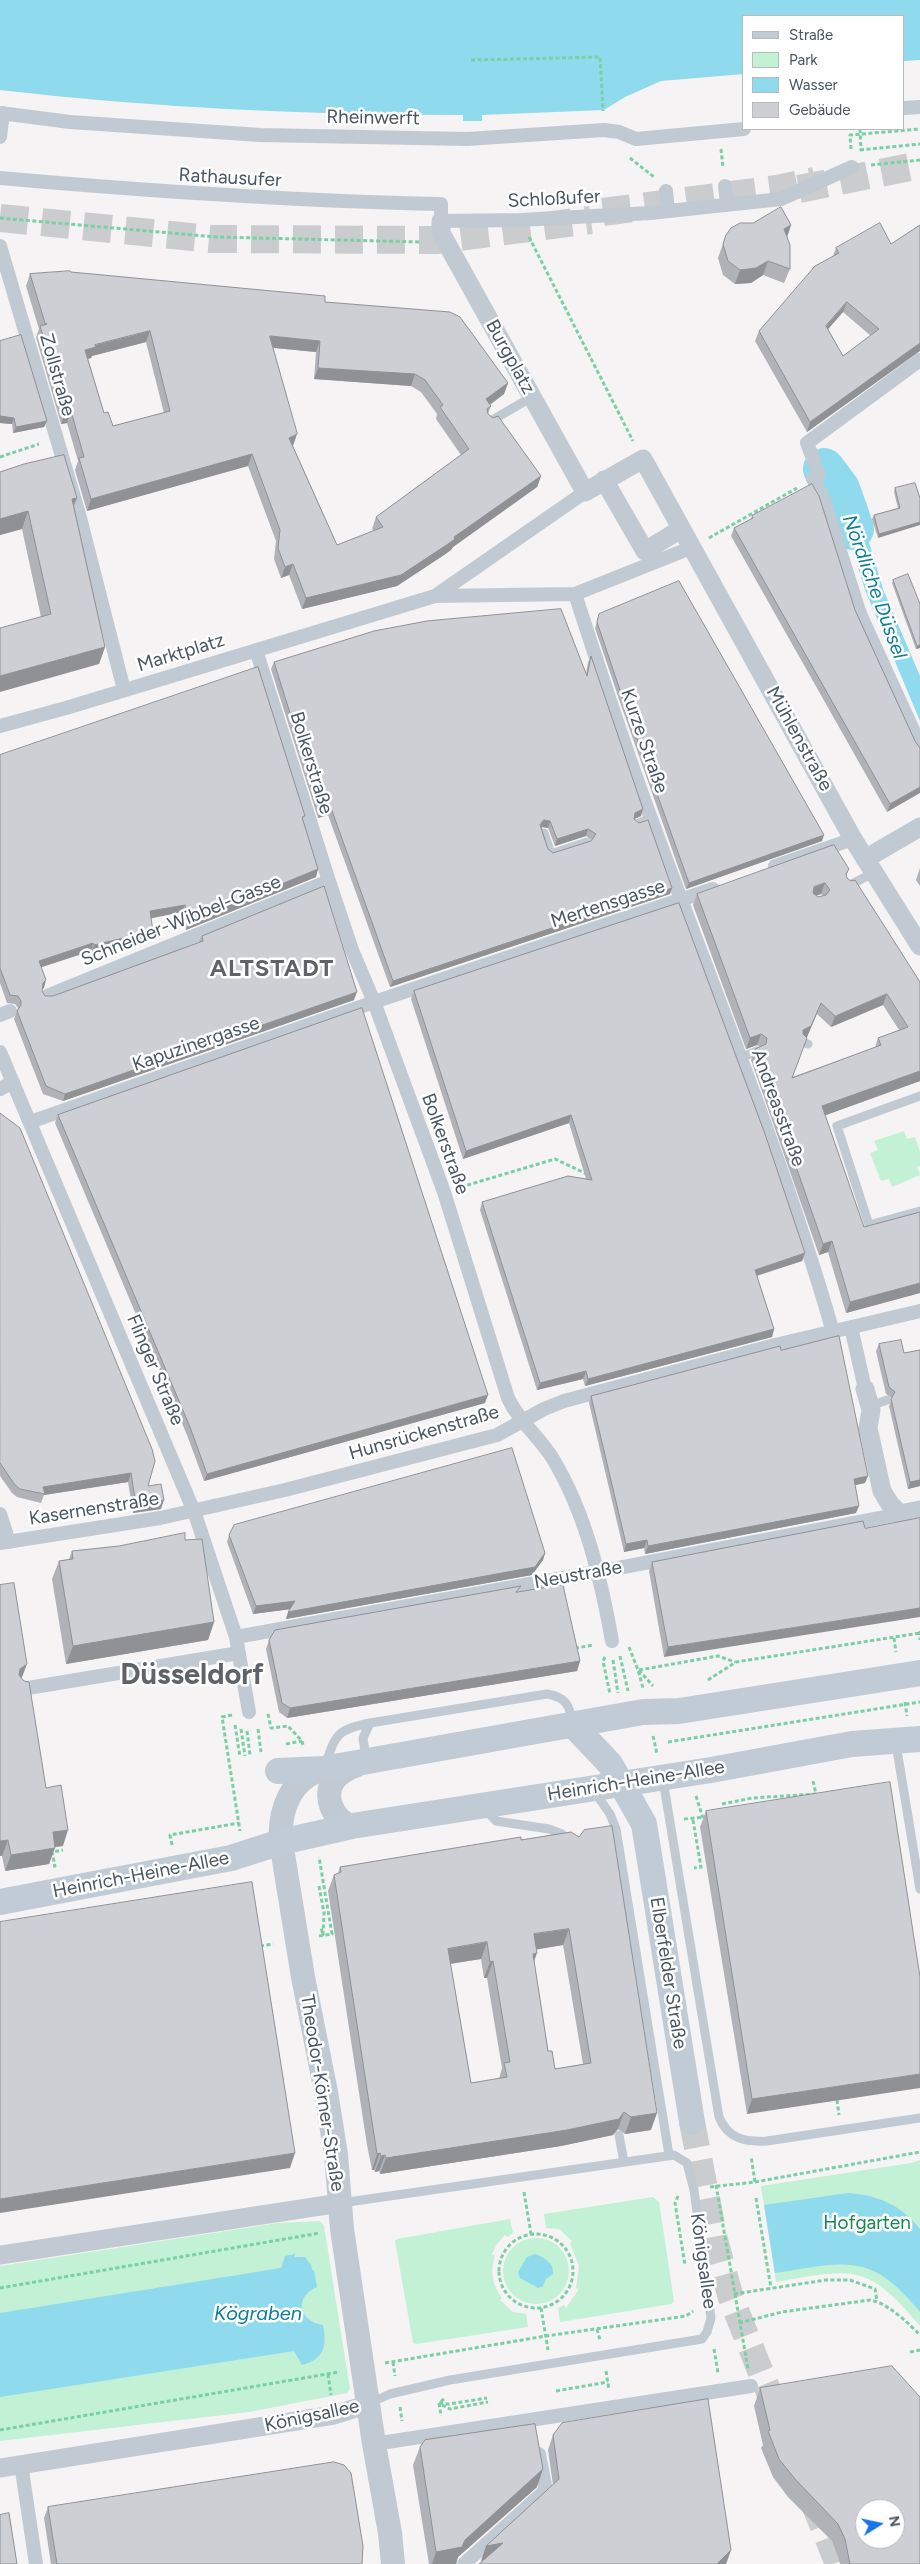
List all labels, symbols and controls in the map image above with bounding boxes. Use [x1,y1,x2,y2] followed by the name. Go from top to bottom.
[742,15,905,130] legend
[789,26,833,44] text: Straße
[789,51,818,69] text: Park
[789,76,838,94] text: Wasser
[789,101,850,119] text: Gebäude
[326,106,420,130] street label: Rheinwerft
[178,164,282,192] street label: Rathausufer
[507,185,601,213] street label: Schloßufer
[480,316,540,398] street label: Burgplatz
[34,331,80,419] street label: Zollstraße
[837,512,911,662] water label: Nördliche Düssel
[135,629,227,677] street label: Marktplatz
[761,683,837,795] street label: Mühlenstraße
[615,686,673,796] street label: Kurze Straße
[285,709,337,817] street label: Bolkerstraße
[78,870,284,972] street label: Schneider-Wibbel-Gasse
[548,875,668,933] street label: Mertensgasse
[209,955,335,983] district label: ALTSTADT
[129,1012,263,1076] street label: Kapuzinergasse
[746,1046,810,1170] street label: Andreasstraße
[416,1090,474,1198] street label: Bolkerstraße
[121,1311,189,1429] street label: Flinger Straße
[346,1401,502,1465] street label: Hunsrückenstraße
[27,1487,161,1531] street label: Kasernenstraße
[532,1556,624,1594] street label: Neustraße
[120,1659,264,1693] district label: Düsseldorf
[546,1756,726,1806] street label: Heinrich-Heine-Allee
[51,1847,231,1903] street label: Heinrich-Heine-Allee
[645,1895,691,2051] street label: Elberfelder Straße
[295,1993,349,2193] street label: Theodor-Körner-Straße
[685,2212,721,2310] street label: Königsallee
[823,2212,911,2234] park label: Hofgarten
[214,2302,302,2326] water label: Kögraben
[263,2395,361,2437] street label: Königsallee
[855,2499,905,2549] north arrow
[885,2515,904,2528] text: N

